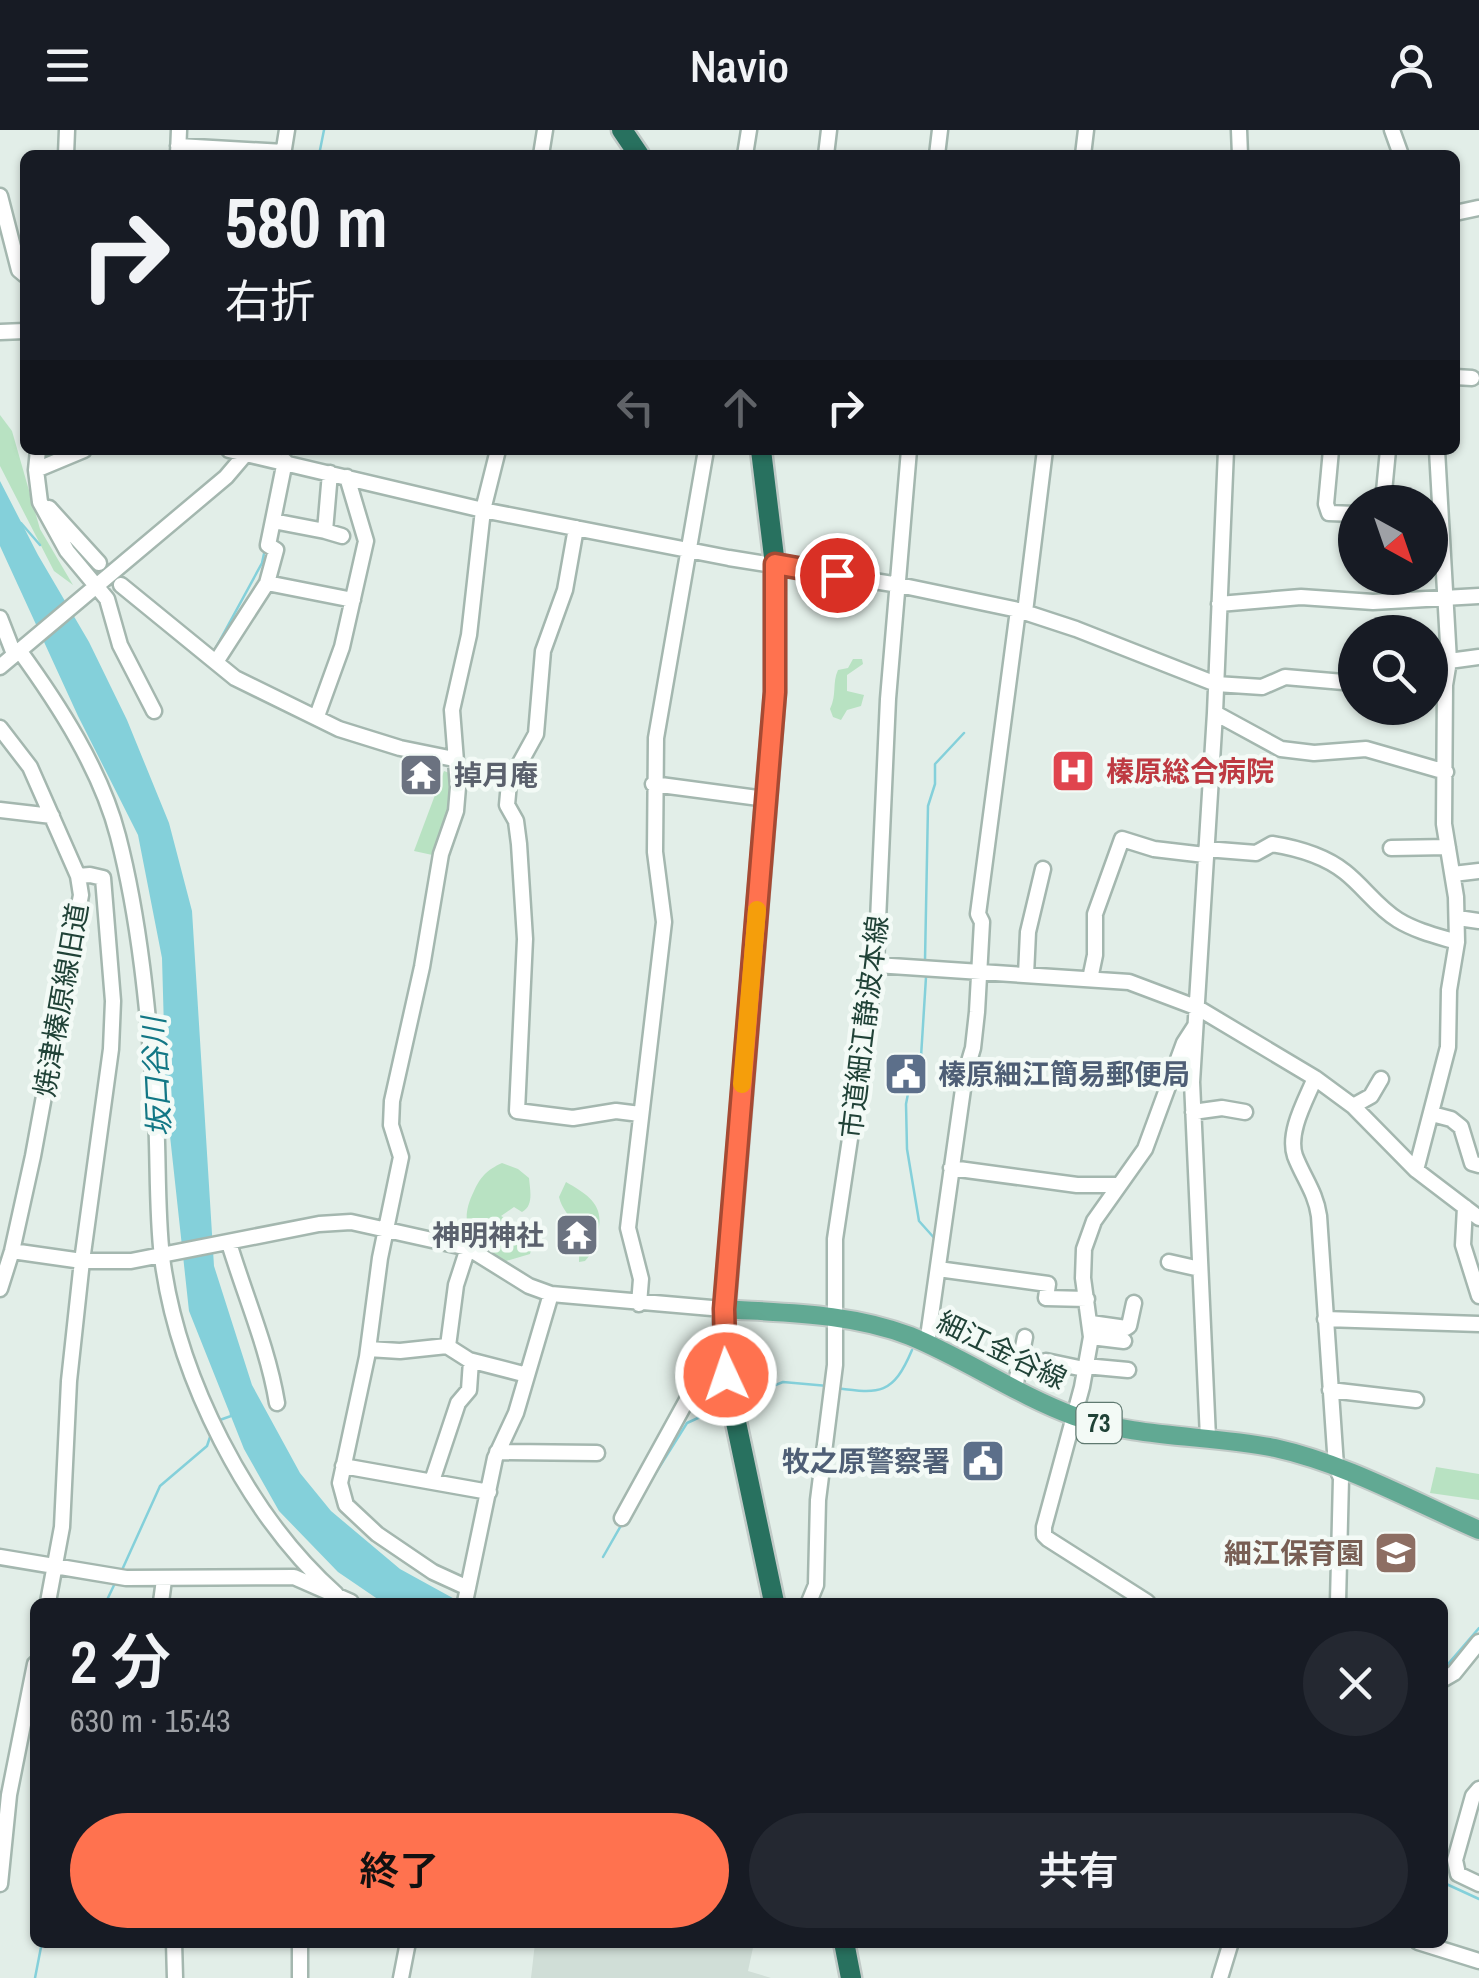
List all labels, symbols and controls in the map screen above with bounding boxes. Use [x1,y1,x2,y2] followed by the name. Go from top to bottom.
[690,35,789,96] text: Navio
[40,38,95,93] icon: menu
[1384,38,1439,93] icon: person
[225,175,388,269] text: 580 m
[60,190,190,320] icon: right
[225,270,315,331] text: 右折
[608,380,663,435] icon: left
[713,380,768,435] icon: ahead
[818,380,873,435] icon: right
[1338,485,1448,595] north arrow
[1338,485,1448,725] map controls
[795,533,880,618] pin
[810,548,865,603] icon: arrive
[1338,615,1448,725] button: search
[1050,748,1096,794] hospital icon: 榛原総合病院
[398,752,444,798] temple icon: 掉月庵
[1106,752,1274,790] place label: 榛原総合病院
[454,756,538,794] place label: 掉月庵
[25,900,97,1100] street label: 焼津榛原線旧道
[831,914,897,1140] street label: 市道細江静波本線
[133,1013,179,1138] water label: 坂口谷川
[883,1051,929,1097] public building icon: 榛原細江簡易郵便局
[938,1055,1190,1093] place label: 榛原細江簡易郵便局
[554,1212,600,1258] temple icon: 神明神社
[432,1216,544,1254] place label: 神明神社
[931,1302,1073,1398] street label: 細江金谷線
[674,1323,778,1427] position arrow
[1076,1403,1122,1443] road number: 73
[960,1438,1006,1484] public building icon: 牧之原警察署
[782,1442,950,1480] place label: 牧之原警察署
[1373,1530,1419,1576] school or university icon: 細江保育園
[1224,1534,1364,1572] place label: 細江保育園
[70,1621,171,1702] text: 2 分
[1303,1631,1408,1736] button: close
[70,1699,230,1742] text: 630 m · 15:43
[70,1813,729,1928] button: 終了
[749,1813,1408,1928] button: 共有

